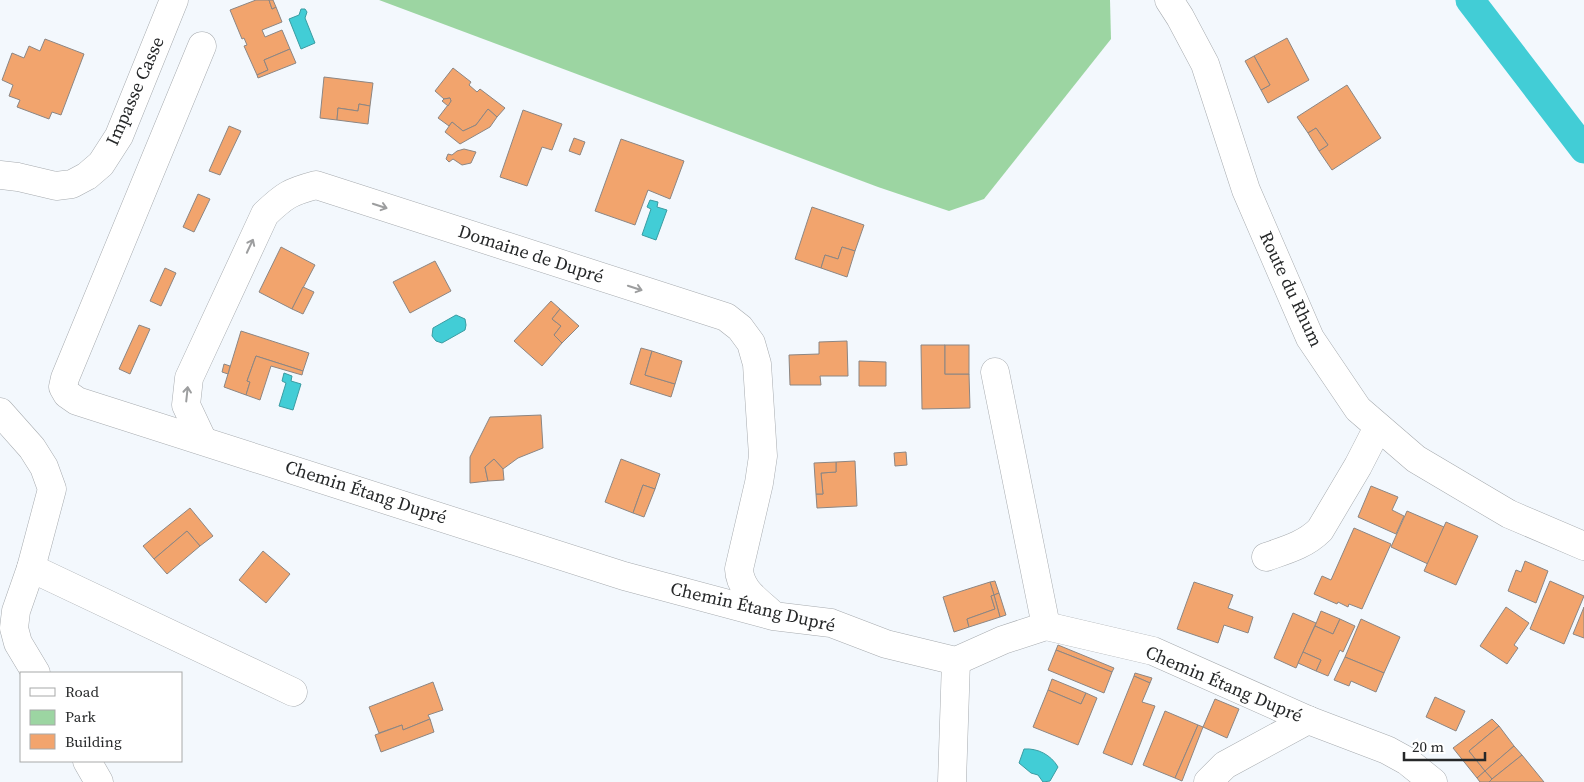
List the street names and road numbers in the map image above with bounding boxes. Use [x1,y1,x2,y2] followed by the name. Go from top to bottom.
[99,32,170,149] street label: Impasse Casse
[455,218,607,289] street label: Domaine de Dupré
[1254,227,1329,351] street label: Route du Rhum
[282,454,450,529] street label: Chemin Étang Dupré
[668,575,838,638] street label: Chemin Étang Dupré
[1142,639,1307,728] street label: Chemin Étang Dupré

